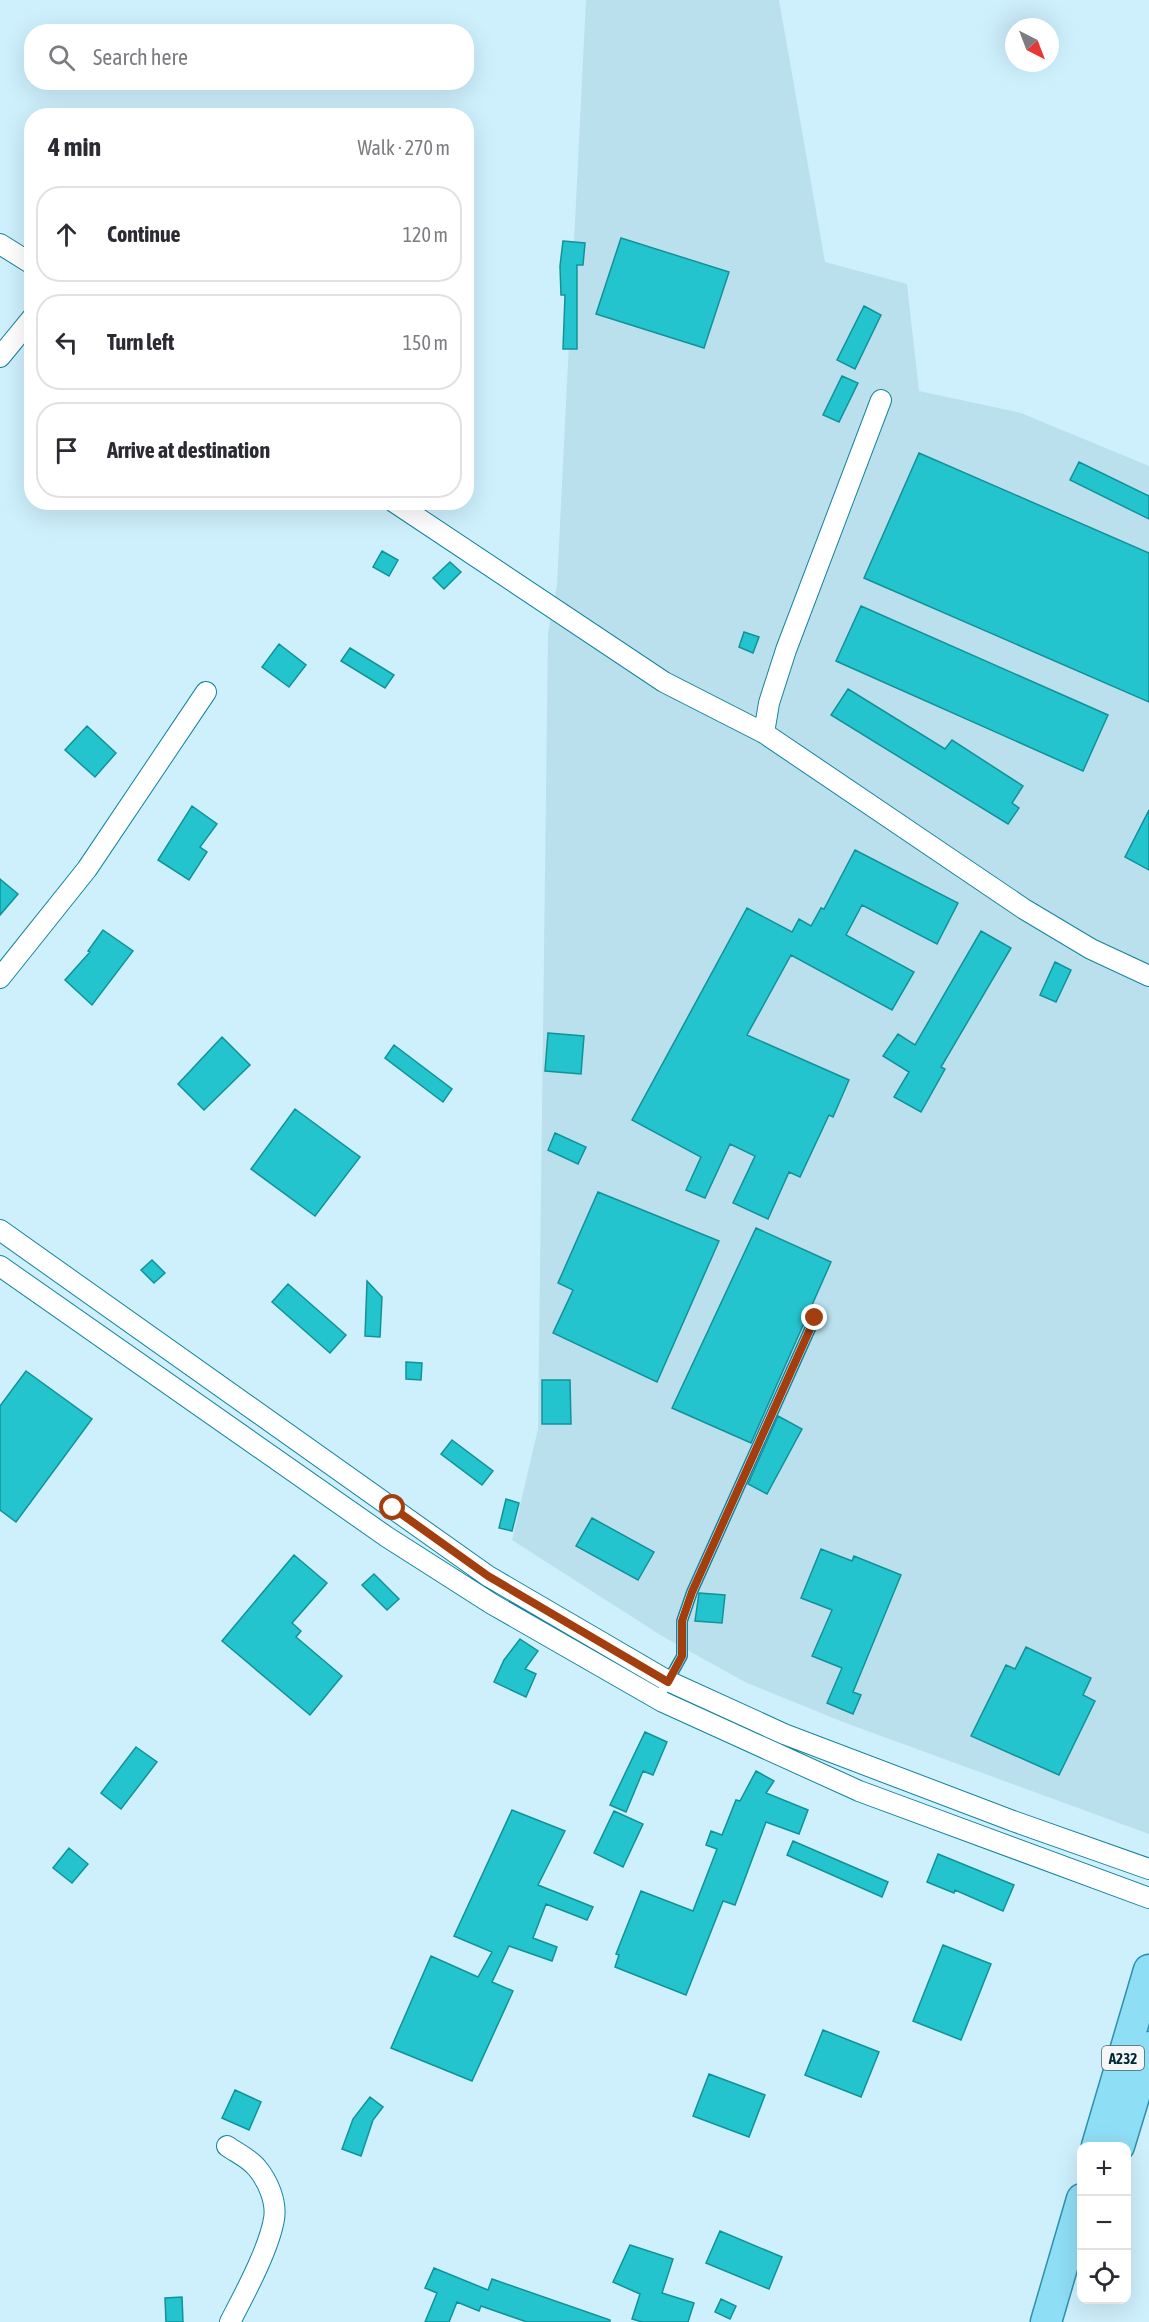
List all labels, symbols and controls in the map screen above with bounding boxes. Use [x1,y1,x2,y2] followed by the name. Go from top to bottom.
[1005,18,1059,72] north arrow
[24,24,474,90] search box
[45,41,78,74] icon: search
[93,44,188,70] text: Search here
[48,132,101,162] text: 4 min
[358,136,450,159] text: Walk · 270 m
[50,218,83,251] icon: ahead
[107,221,181,247] text: Continue
[403,223,448,246] text: 120 m
[50,326,83,359] icon: left
[107,329,174,355] text: Turn left
[403,331,448,354] text: 150 m
[50,434,83,467] icon: arrive
[107,437,270,463] text: Arrive at destination
[801,1304,827,1330] route end
[379,1494,405,1520] route start
[1102,2046,1144,2070] road number: A232
[1077,2142,1131,2304] map controls
[1077,2142,1131,2196] button: +
[1077,2196,1131,2250] button: −
[1077,2250,1131,2304] button: locate

